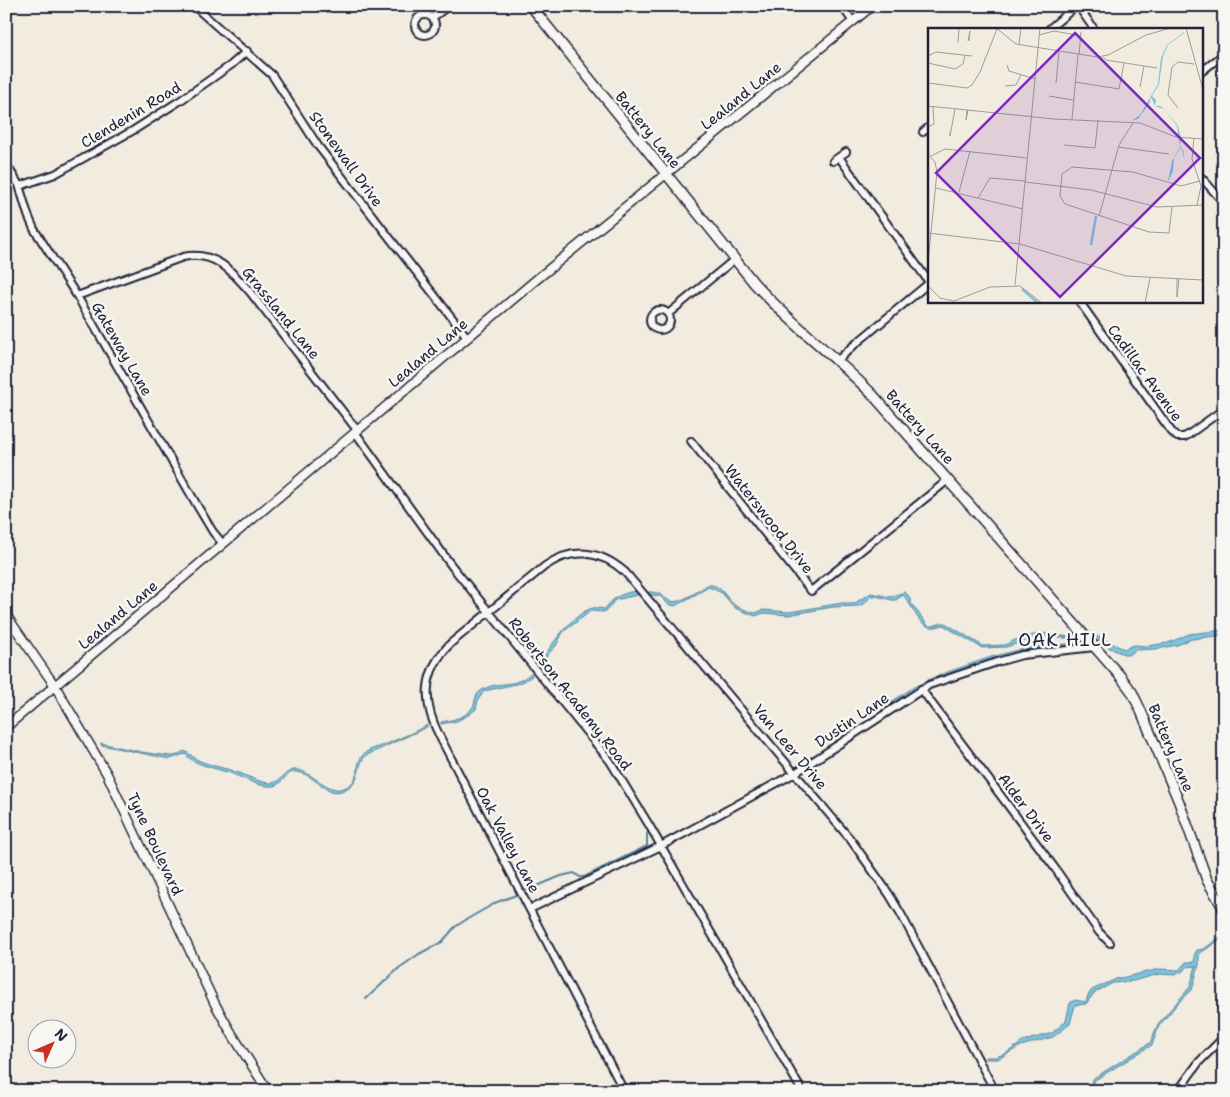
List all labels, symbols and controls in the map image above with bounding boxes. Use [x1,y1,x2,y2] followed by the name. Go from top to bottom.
[928,28,1202,302] inset map
[697,57,785,135] street label: Lealand Lane
[77,77,185,153] street label: Clendenin Road
[611,87,685,173] street label: Battery Lane
[304,107,388,211] street label: Stonewall Drive
[237,263,325,363] street label: Grassland Lane
[87,298,157,400] street label: Gateway Lane
[384,314,472,392] street label: Lealand Lane
[1103,320,1187,426] street label: Cadillac Avenue
[881,385,959,469] street label: Battery Lane
[720,460,818,578] street label: Waterswood Drive
[74,576,162,654] street label: Lealand Lane
[504,613,636,775] street label: Robertson Academy Road
[1018,628,1112,652] district label: OAK HILL
[811,688,893,752] street label: Dustin Lane
[748,700,832,794] street label: Van Leer Drive
[1143,701,1199,795] street label: Battery Lane
[993,769,1059,847] street label: Alder Drive
[472,783,544,897] street label: Oak Valley Lane
[122,789,188,899] street label: Tyne Boulevard
[28,1020,78,1070] north arrow
[51,1025,71,1045] text: N

